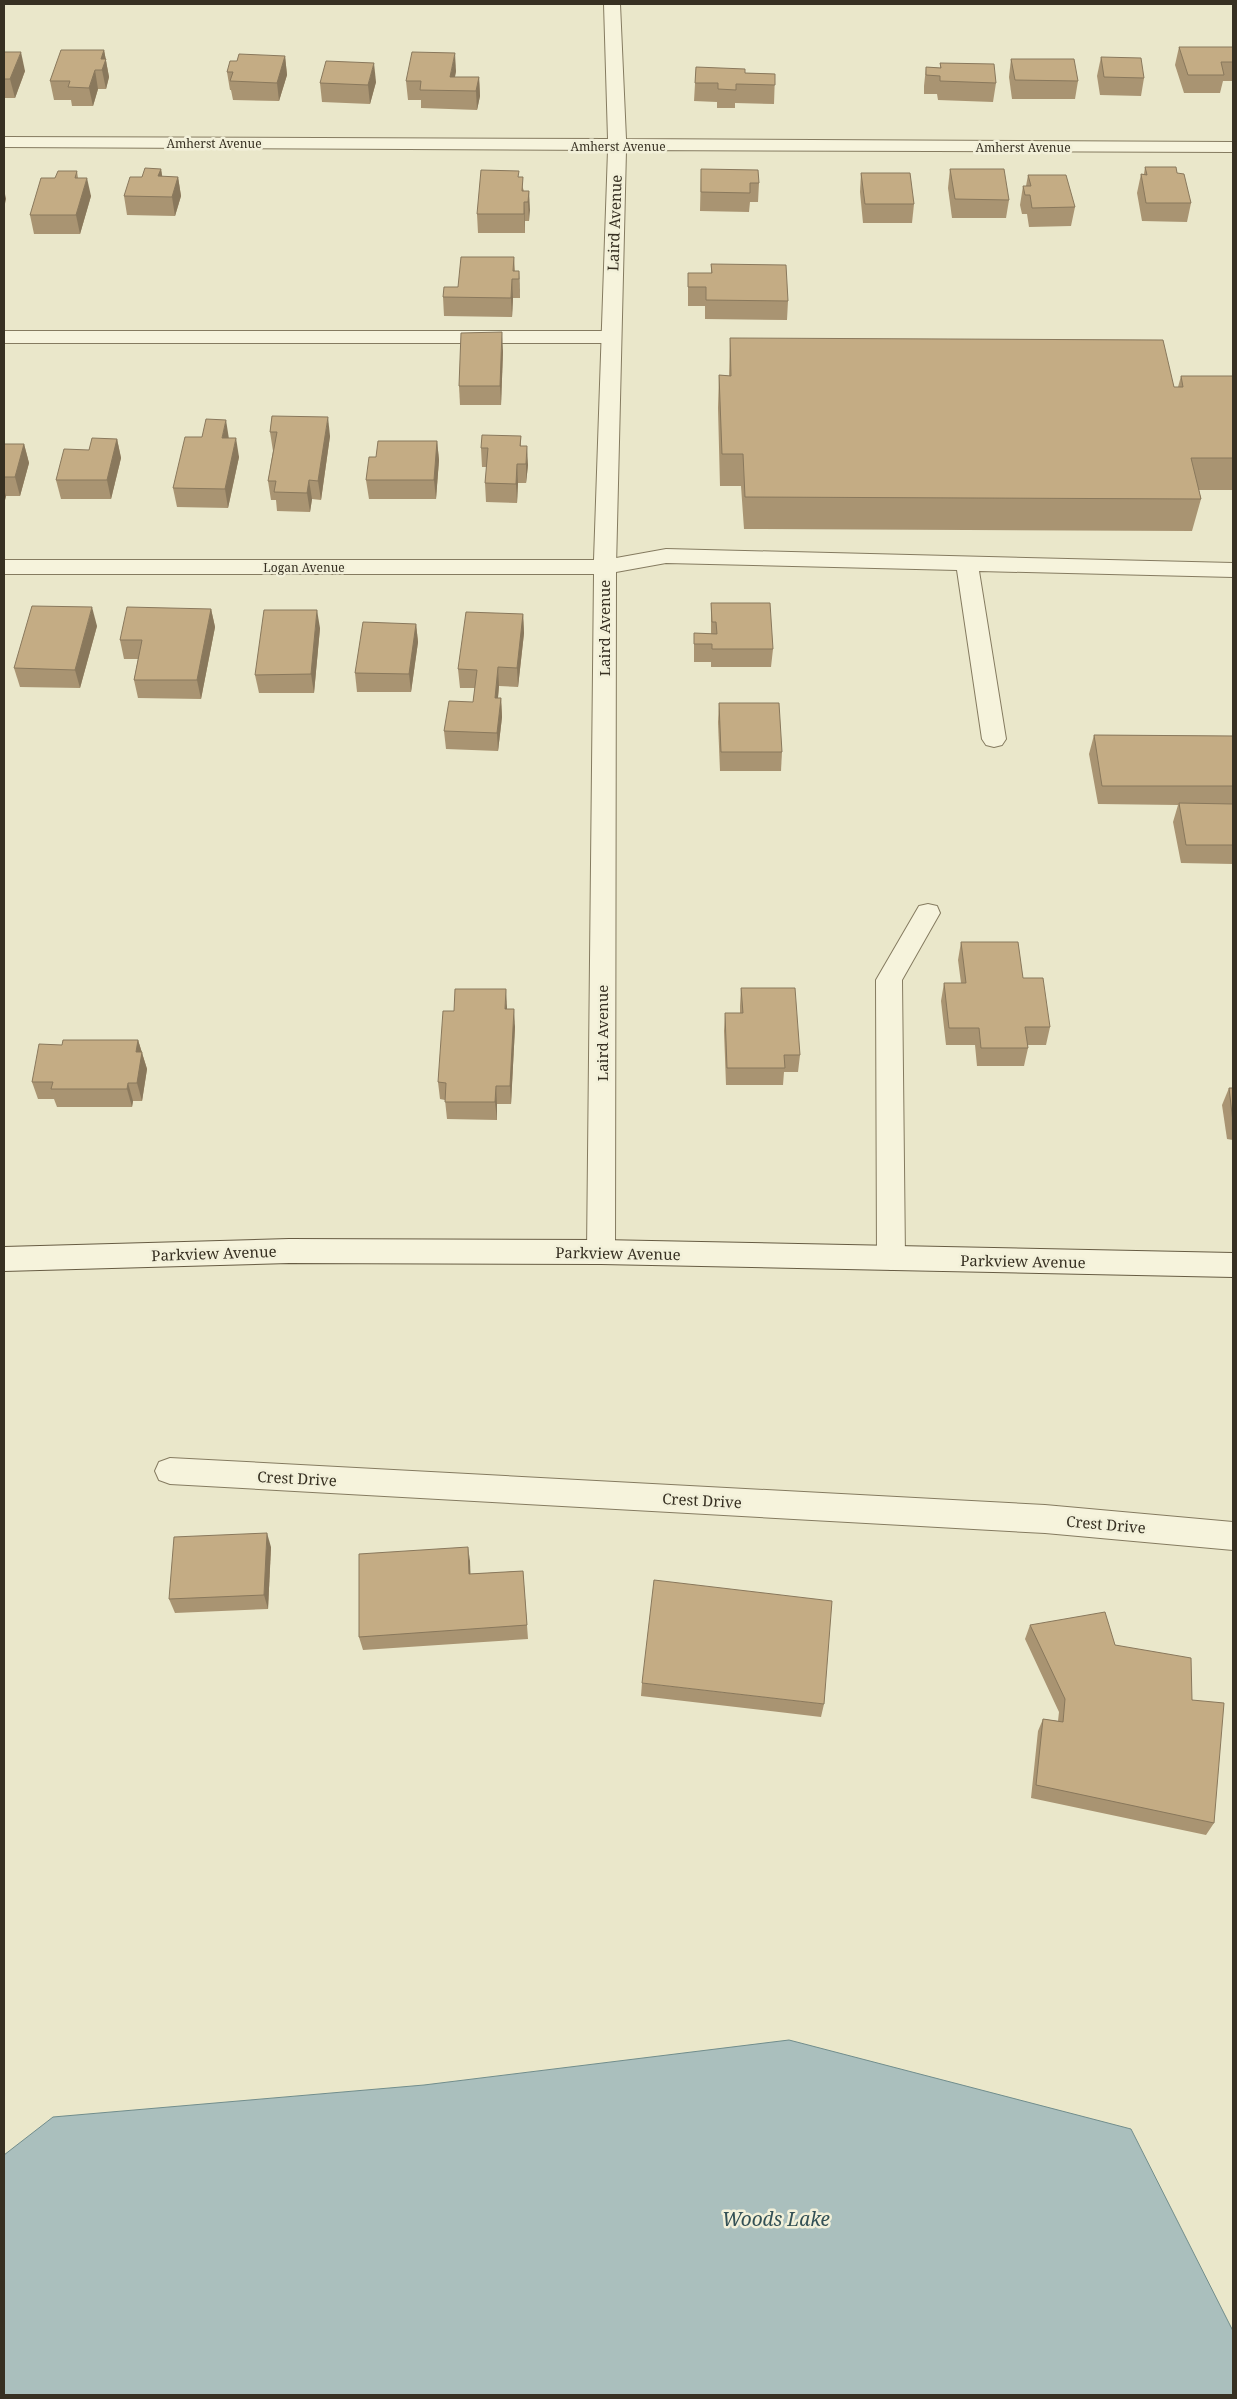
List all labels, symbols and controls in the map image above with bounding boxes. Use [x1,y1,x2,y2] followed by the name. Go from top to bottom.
[166,135,262,152] street label: Amherst Avenue
[570,138,666,155] street label: Amherst Avenue
[975,139,1071,156] street label: Amherst Avenue
[602,174,626,272] street label: Laird Avenue
[263,559,345,576] street label: Logan Avenue
[594,580,614,676] street label: Laird Avenue
[592,985,612,1081] street label: Laird Avenue
[151,1241,277,1265] street label: Parkview Avenue
[555,1242,681,1264] street label: Parkview Avenue
[960,1250,1086,1272] street label: Parkview Avenue
[257,1466,337,1490] street label: Crest Drive
[662,1488,742,1512] street label: Crest Drive
[1065,1511,1147,1537] street label: Crest Drive
[722,2206,830,2232] water label: Woods Lake

